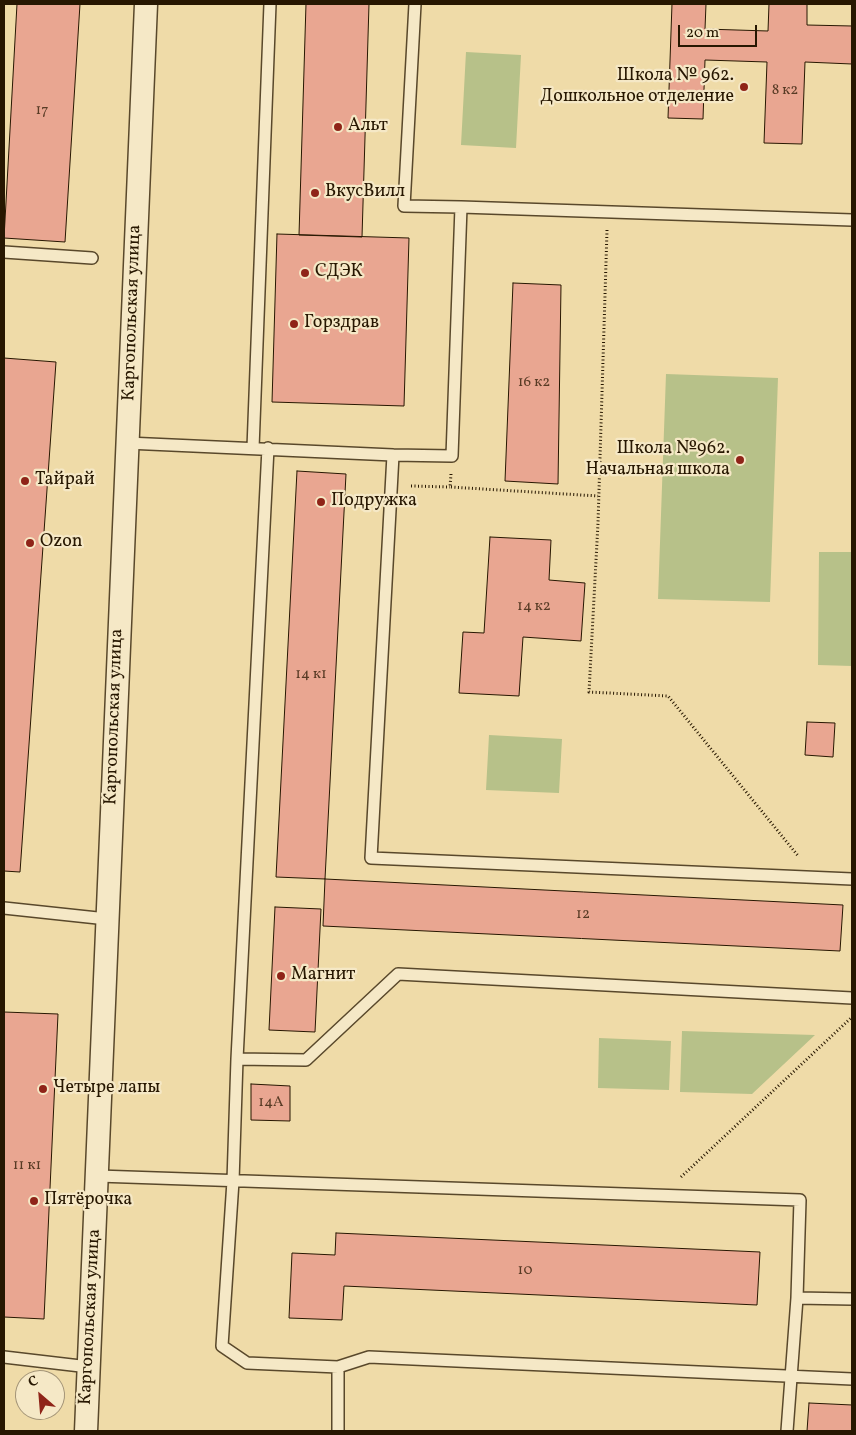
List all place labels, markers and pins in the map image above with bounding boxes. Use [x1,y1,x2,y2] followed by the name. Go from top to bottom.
[540,66,734,108] place label: Школа № 962. Дошкольное отделение
[738,81,750,93] marker: Школа № 962. Дошкольное отделение
[348,116,388,138] place label: Альт
[332,121,344,133] marker: Альт
[325,182,405,204] place label: ВкусВилл
[309,187,321,199] marker: ВкусВилл
[315,262,363,284] place label: СДЭК
[299,267,311,279] marker: СДЭК
[304,313,379,335] place label: Горздрав
[288,318,300,330] marker: Горздрав
[585,439,730,482] place label: Школа №962. Начальная школа
[734,454,746,466] marker: Школа №962. Начальная школа
[35,470,95,492] place label: Тайрай
[19,475,31,487] marker: Тайрай
[331,491,417,513] place label: Подружка
[315,496,327,508] marker: Подружка
[40,532,82,554] place label: Ozon
[24,537,36,549] marker: Ozon
[291,965,355,987] place label: Магнит
[275,970,287,982] marker: Магнит
[53,1078,160,1100] place label: Четыре лапы
[37,1083,49,1095] marker: Четыре лапы
[44,1190,132,1212] place label: Пятёрочка
[28,1195,40,1207] marker: Пятёрочка

